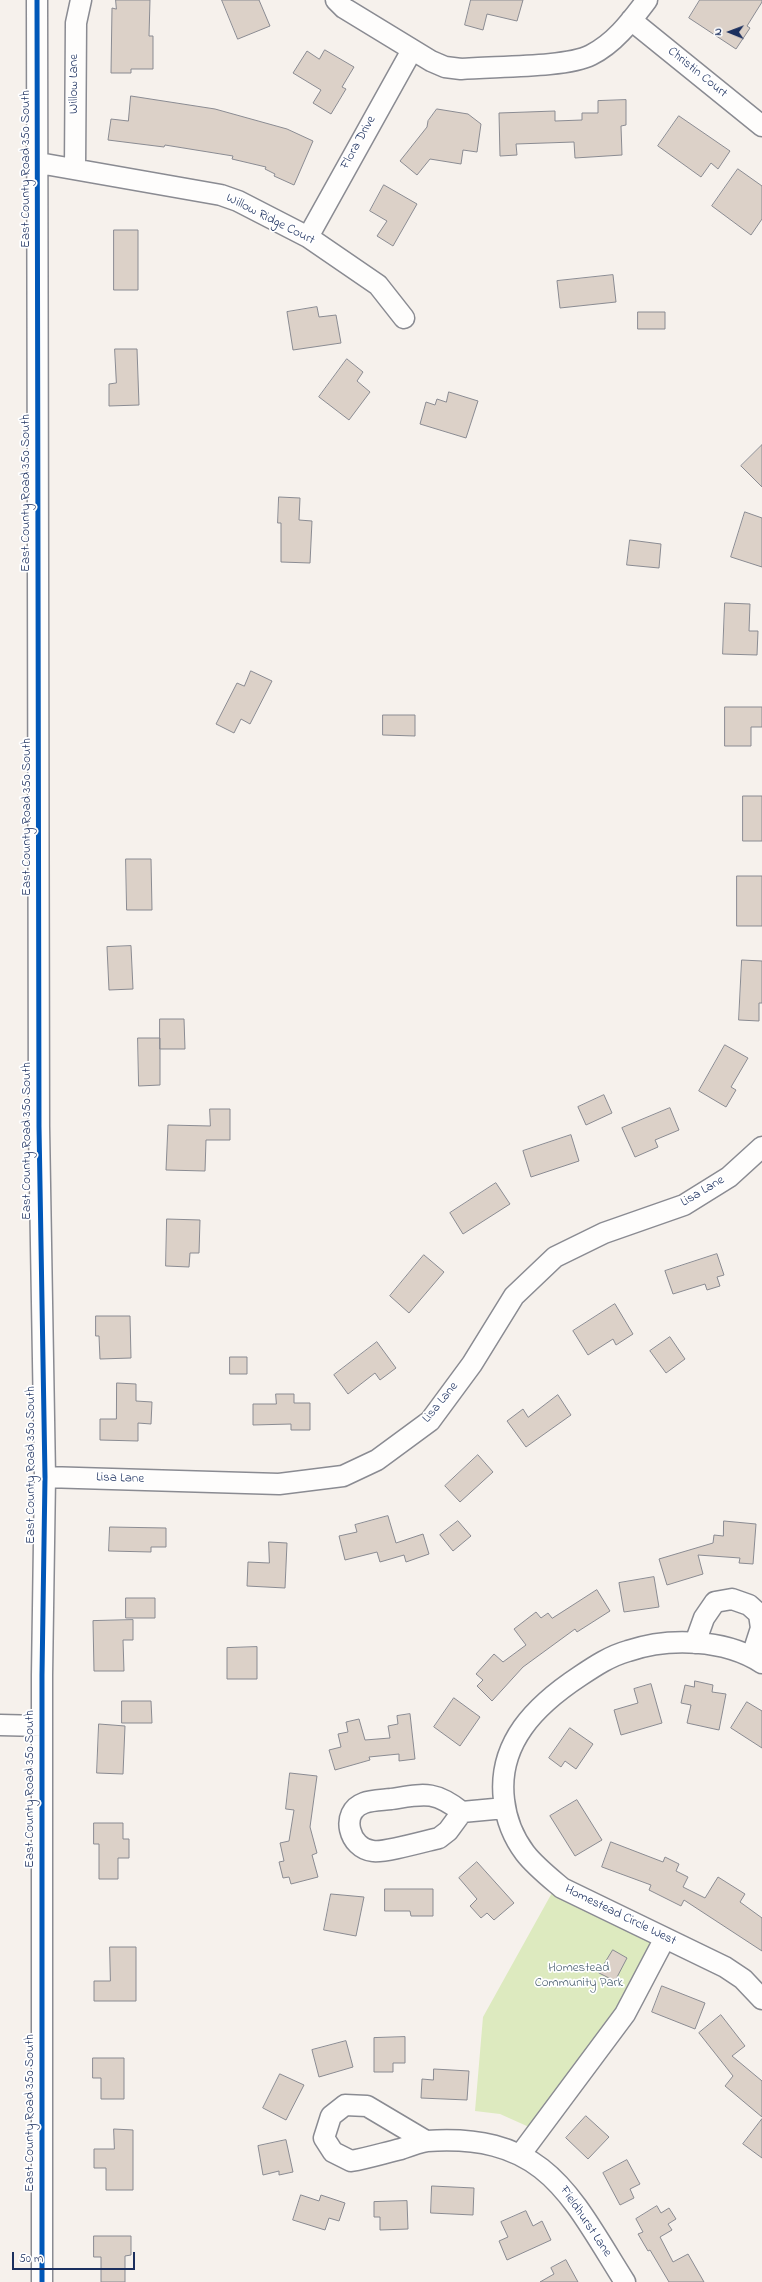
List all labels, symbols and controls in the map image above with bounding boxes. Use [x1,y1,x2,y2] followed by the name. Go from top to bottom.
[710,12,750,52] north arrow
[710,28,726,36] text: N
[664,44,730,102] street label: Christin Court
[67,54,83,114] street label: Willow Lane
[19,90,35,248] street label: East County Road 350 South
[338,113,380,173] street label: Flora Drive
[223,191,317,249] street label: Willow Ridge Court
[19,414,35,572] street label: East County Road 350 South
[20,738,36,896] street label: East County Road 350 South
[20,1062,36,1220] street label: East County Road 350 South
[678,1173,728,1211] street label: Lisa Lane
[420,1379,462,1427] street label: Lisa Lane
[24,1386,40,1544] street label: East County Road 350 South
[96,1470,144,1488] street label: Lisa Lane
[23,1710,39,1868] street label: East County Road 350 South
[562,1882,678,1950] street label: Homestead Circle West
[535,1961,623,1992] park label: Homestead Community Park
[23,2034,39,2192] street label: East County Road 350 South
[556,2184,614,2260] street label: Fieldhurst Lane
[14,2244,137,2270] scale bar
[19,2250,43,2268] text: 50 m

